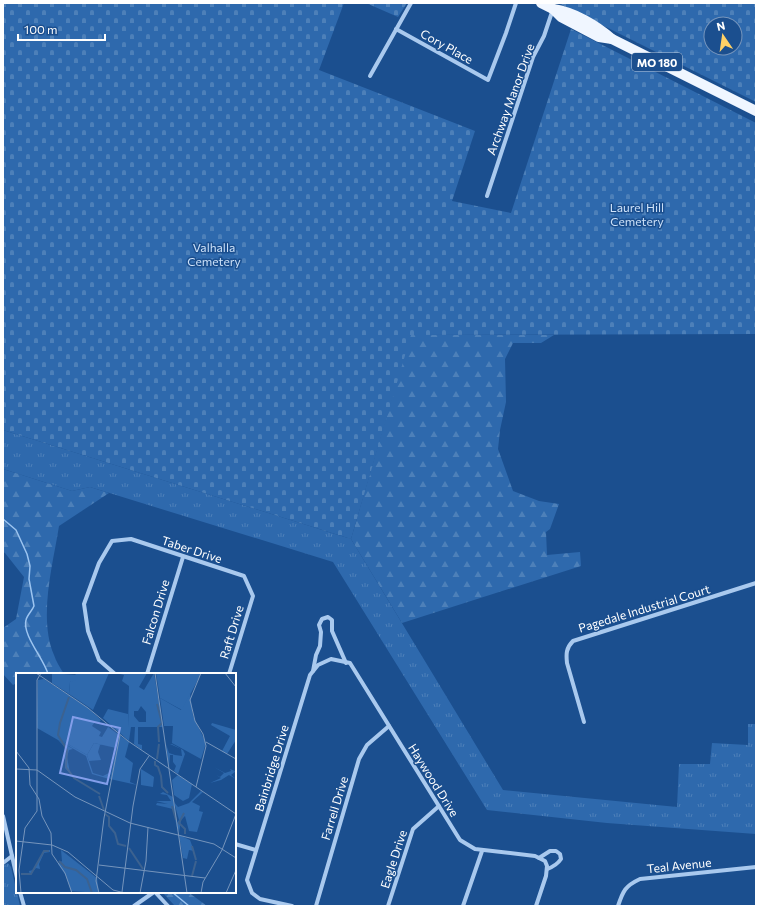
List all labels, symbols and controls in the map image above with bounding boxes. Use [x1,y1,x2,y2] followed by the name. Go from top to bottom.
[18,16,105,42] scale bar
[703,16,743,56] north arrow
[715,19,726,33] text: N
[24,22,58,36] text: 100 m
[418,26,476,66] street label: Cory Place
[483,41,537,157] street label: Archway Manor Drive
[632,53,682,71] road number: MO 180
[610,200,664,228] park label: Laurel Hill Cemetery
[187,240,241,268] park label: Valhalla Cemetery
[160,533,224,565] street label: Taber Drive
[138,578,172,646] street label: Falcon Drive
[576,581,712,635] street label: Pagedale Industrial Court
[216,604,246,660] street label: Raft Drive
[16,673,236,893] inset map
[251,723,291,813] street label: Bainbridge Drive
[406,741,462,819] street label: Haywood Drive
[318,774,350,842] street label: Farrell Drive
[377,828,409,890] street label: Eagle Drive
[646,855,712,875] street label: Teal Avenue

